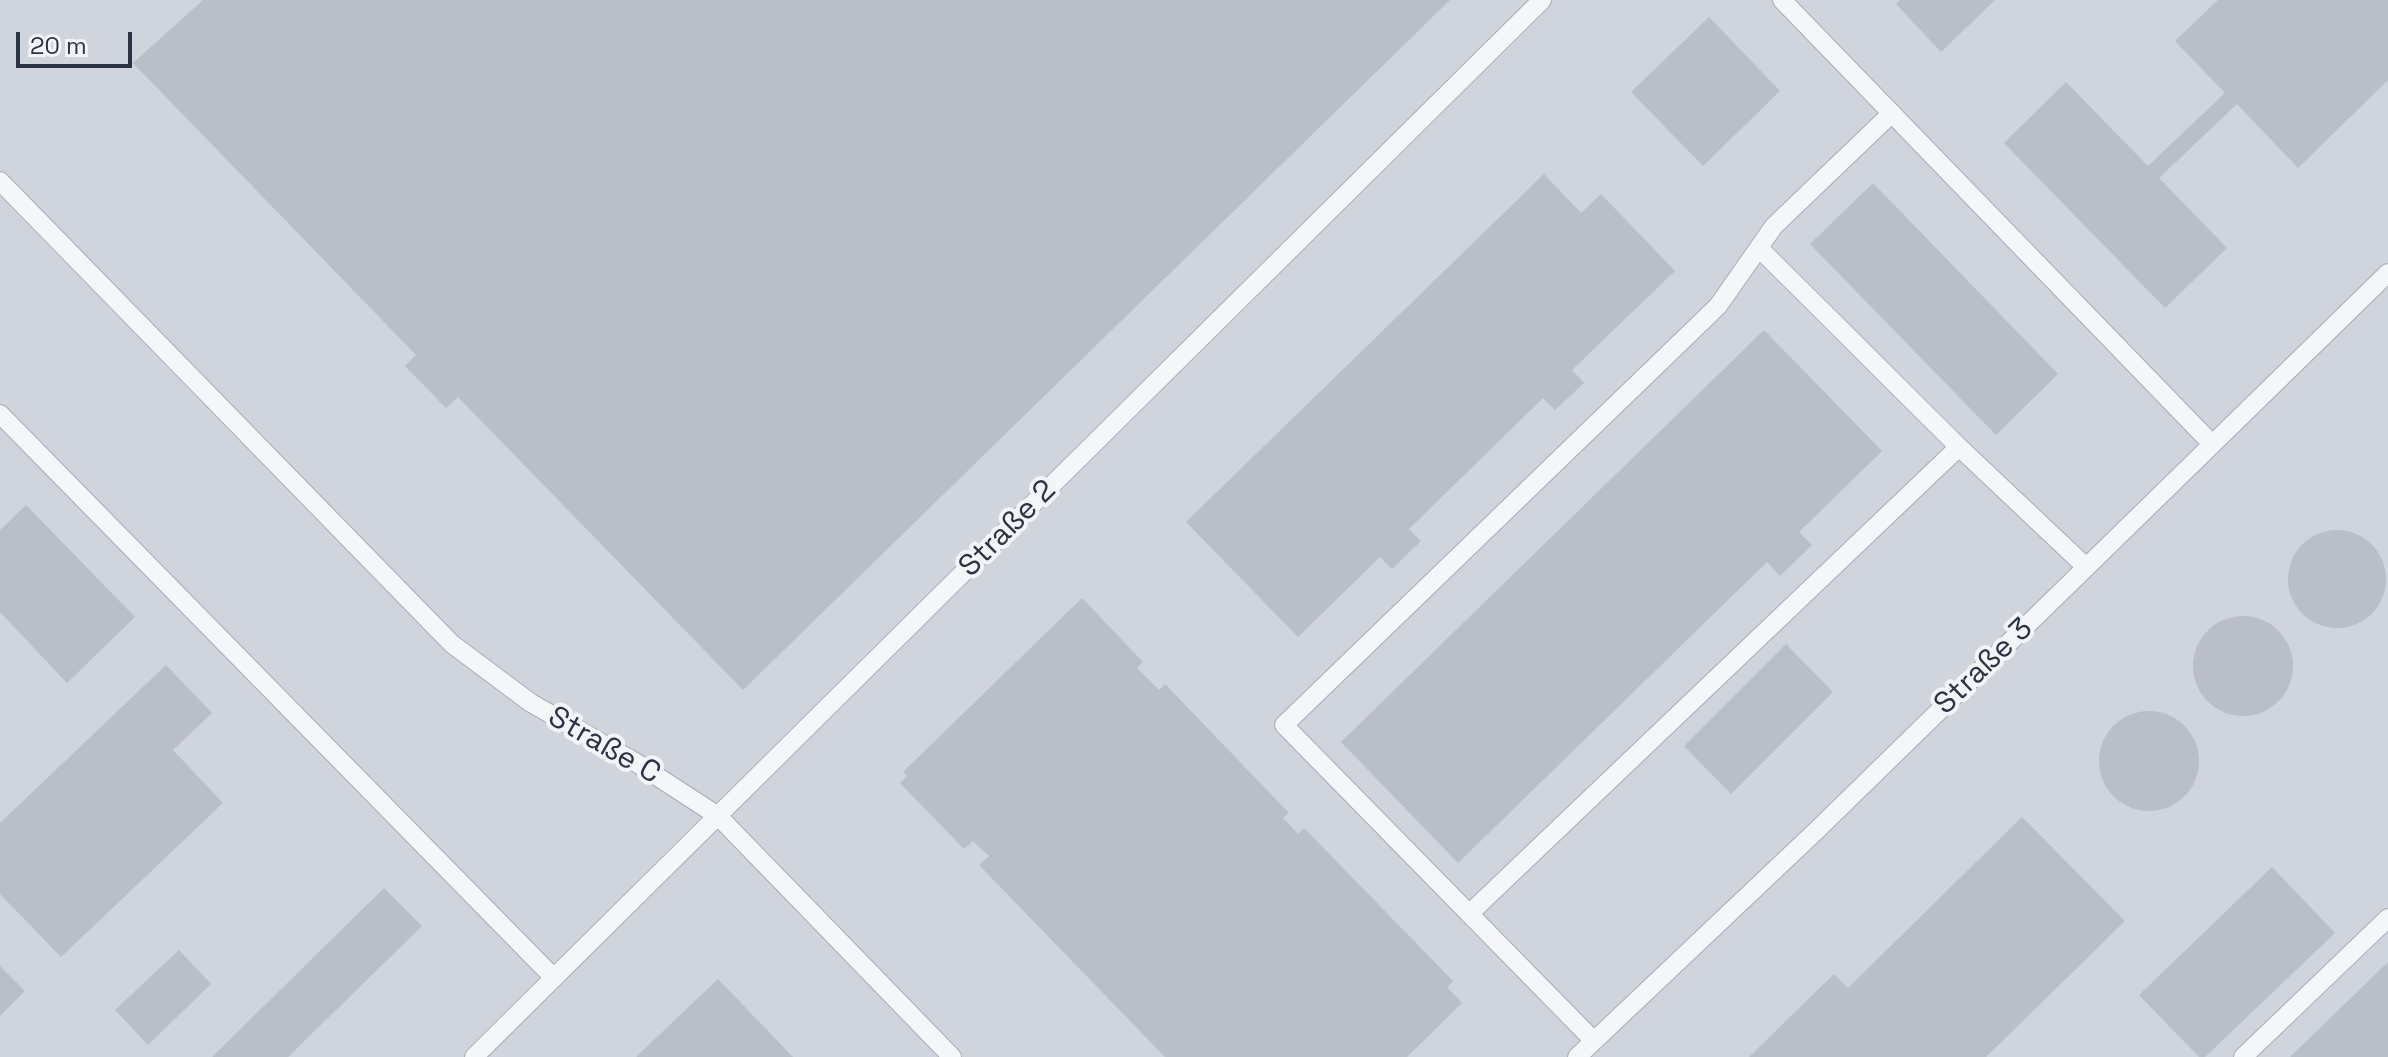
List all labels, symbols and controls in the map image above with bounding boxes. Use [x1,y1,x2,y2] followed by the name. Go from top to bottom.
[20,16,136,66] scale bar
[30,30,87,61] text: 20 m
[952,473,1064,585] street label: Straße 2
[1927,611,2041,723] street label: Straße 3
[541,699,667,793] street label: Straße C

